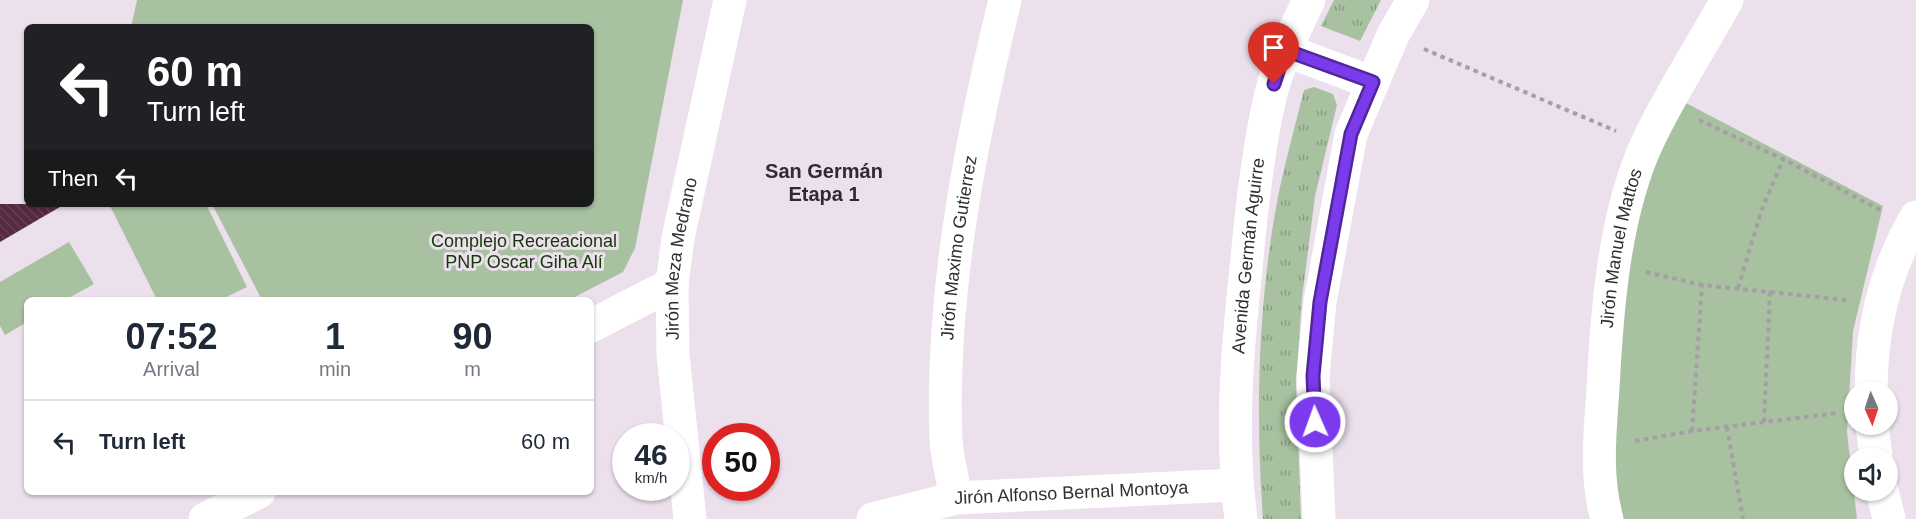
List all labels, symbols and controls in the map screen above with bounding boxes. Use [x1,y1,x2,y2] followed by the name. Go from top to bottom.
[1248,22,1299,84] pin
[1257,31,1290,64] icon: arrive
[48,48,126,126] icon: left
[147,48,243,95] text: 60 m
[147,97,245,127] text: Turn left
[937,154,981,341] street label: Jirón Maximo Gutierrez
[1228,156,1269,354] street label: Avenida Germán Aguirre
[765,160,883,205] district label: San Germán Etapa 1
[110,162,143,195] icon: left
[48,166,98,191] text: Then
[1597,166,1646,329] street label: Jirón Manuel Mattos
[662,175,701,340] street label: Jirón Meza Medrano
[431,231,617,272] park label: Complejo Recreacional PNP Oscar Giha Alí
[125,316,217,357] text: 07:52
[325,316,345,357] text: 1
[453,316,493,357] text: 90
[143,358,200,380] text: Arrival
[319,358,351,380] text: min
[464,358,481,380] text: m
[1844,381,1898,435] north arrow
[1844,381,1898,501] map controls
[1283,390,1347,454] position arrow
[702,423,780,501] speed limit sign: 50
[48,426,81,459] icon: left
[99,429,185,454] text: Turn left
[521,429,570,454] text: 60 m
[634,438,668,471] text: 46
[1844,447,1898,501] button: sound
[635,469,667,486] text: km/h
[954,477,1190,508] street label: Jirón Alfonso Bernal Montoya

